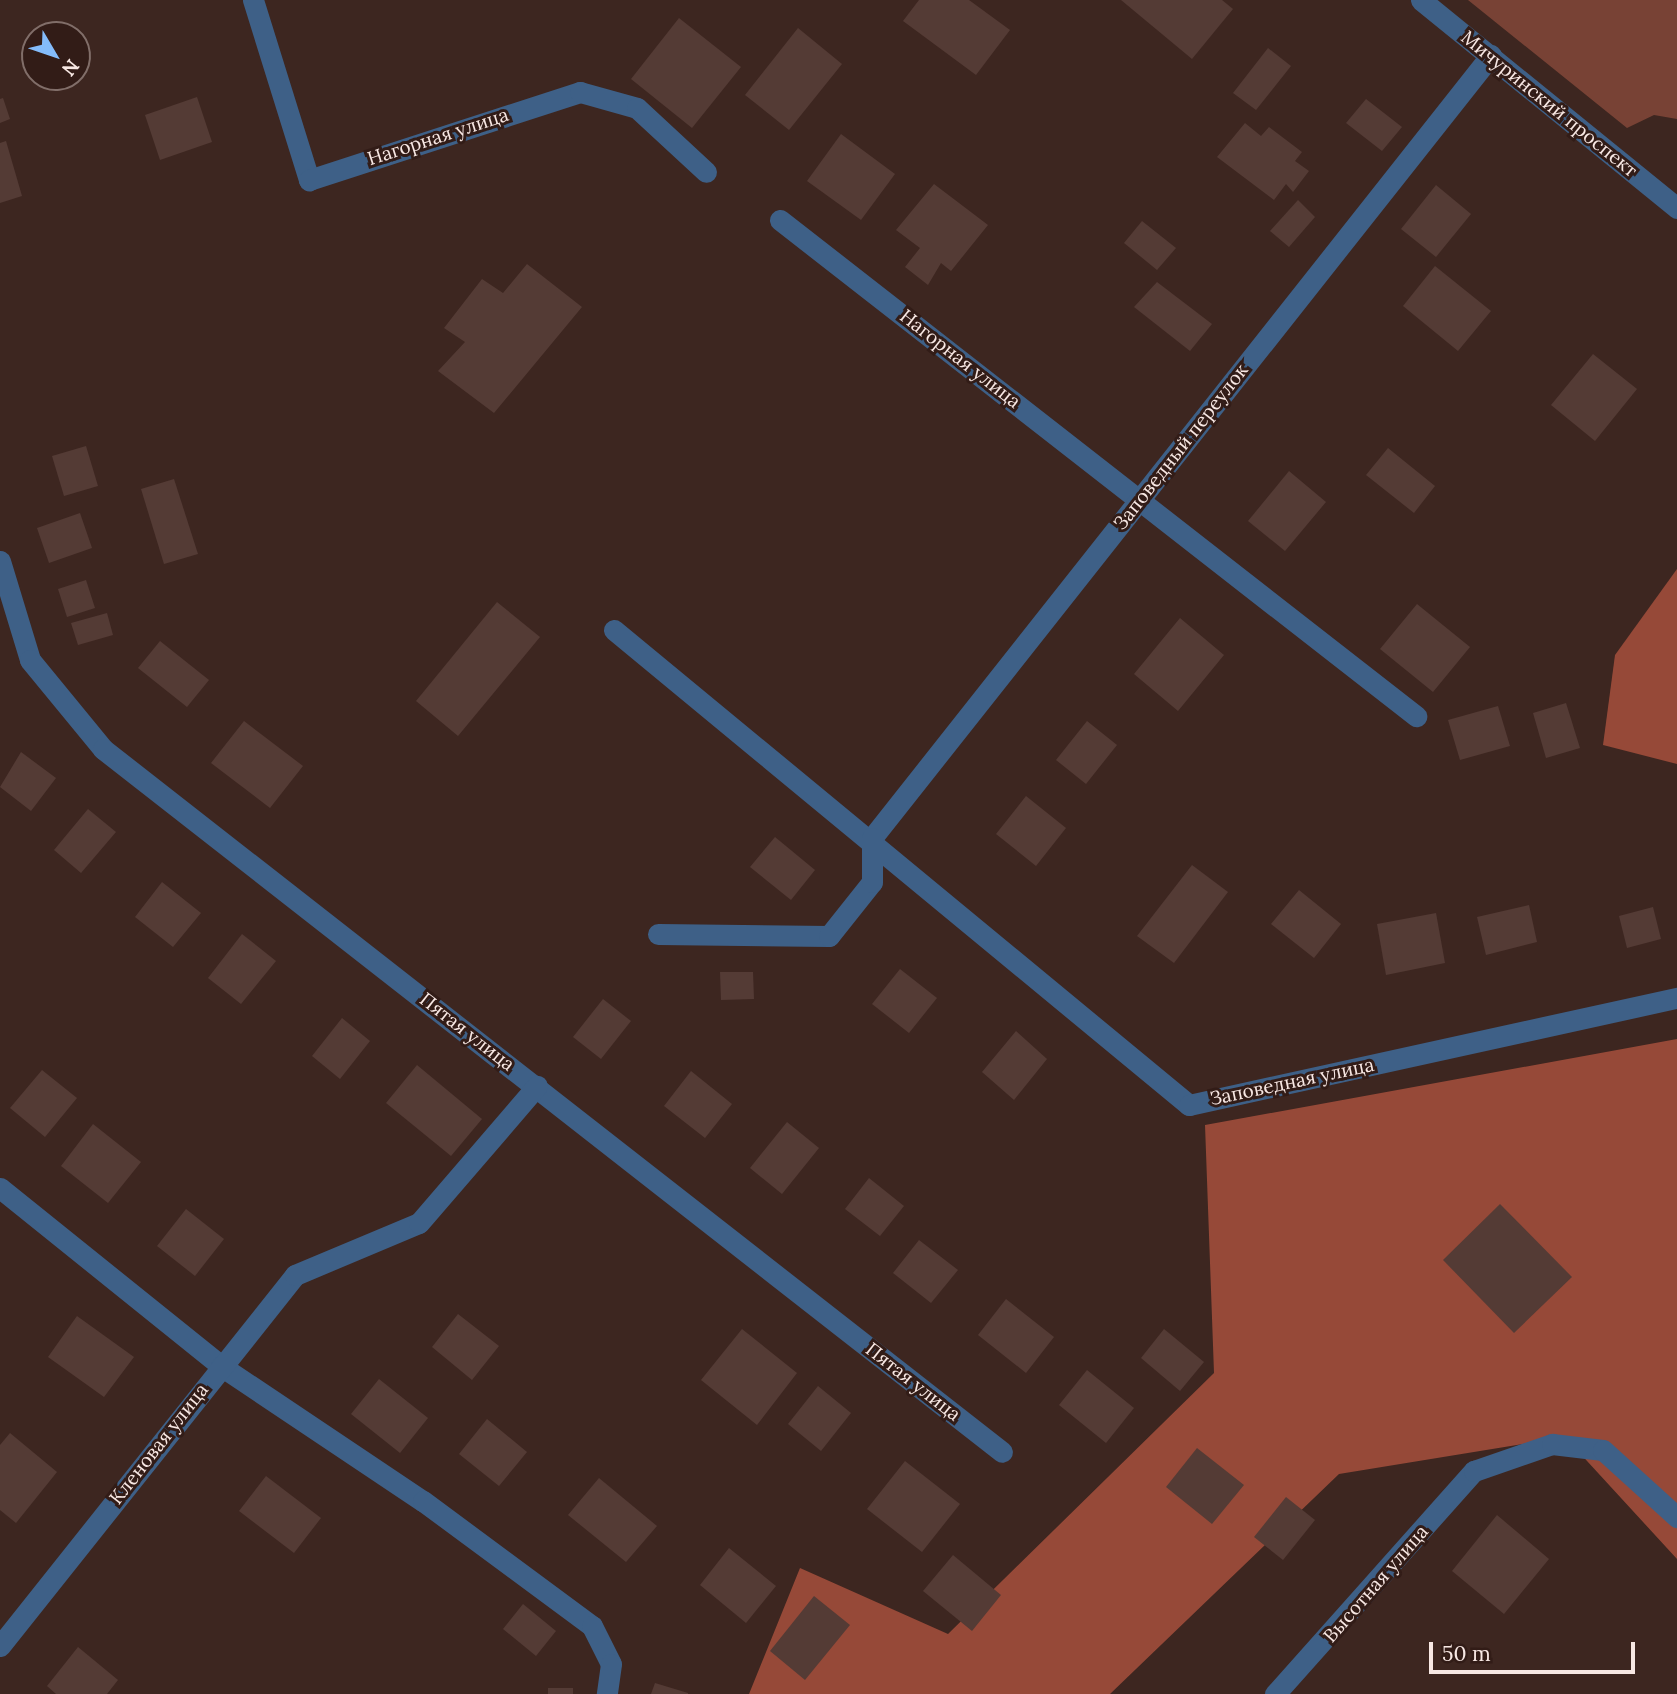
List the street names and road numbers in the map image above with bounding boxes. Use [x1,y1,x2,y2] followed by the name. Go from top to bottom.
[1456,26,1642,182] street label: Мичуринский проспект
[365,103,511,171] street label: Нагорная улица
[895,305,1025,413] street label: Нагорная улица
[1109,359,1253,535] street label: Заповедный переулок
[415,988,519,1076] street label: Пятая улица
[1208,1053,1376,1111] street label: Заповедная улица
[861,1338,965,1426] street label: Пятая улица
[105,1379,213,1509] street label: Кленовая улица
[1319,1521,1433,1647] street label: Высотная улица

